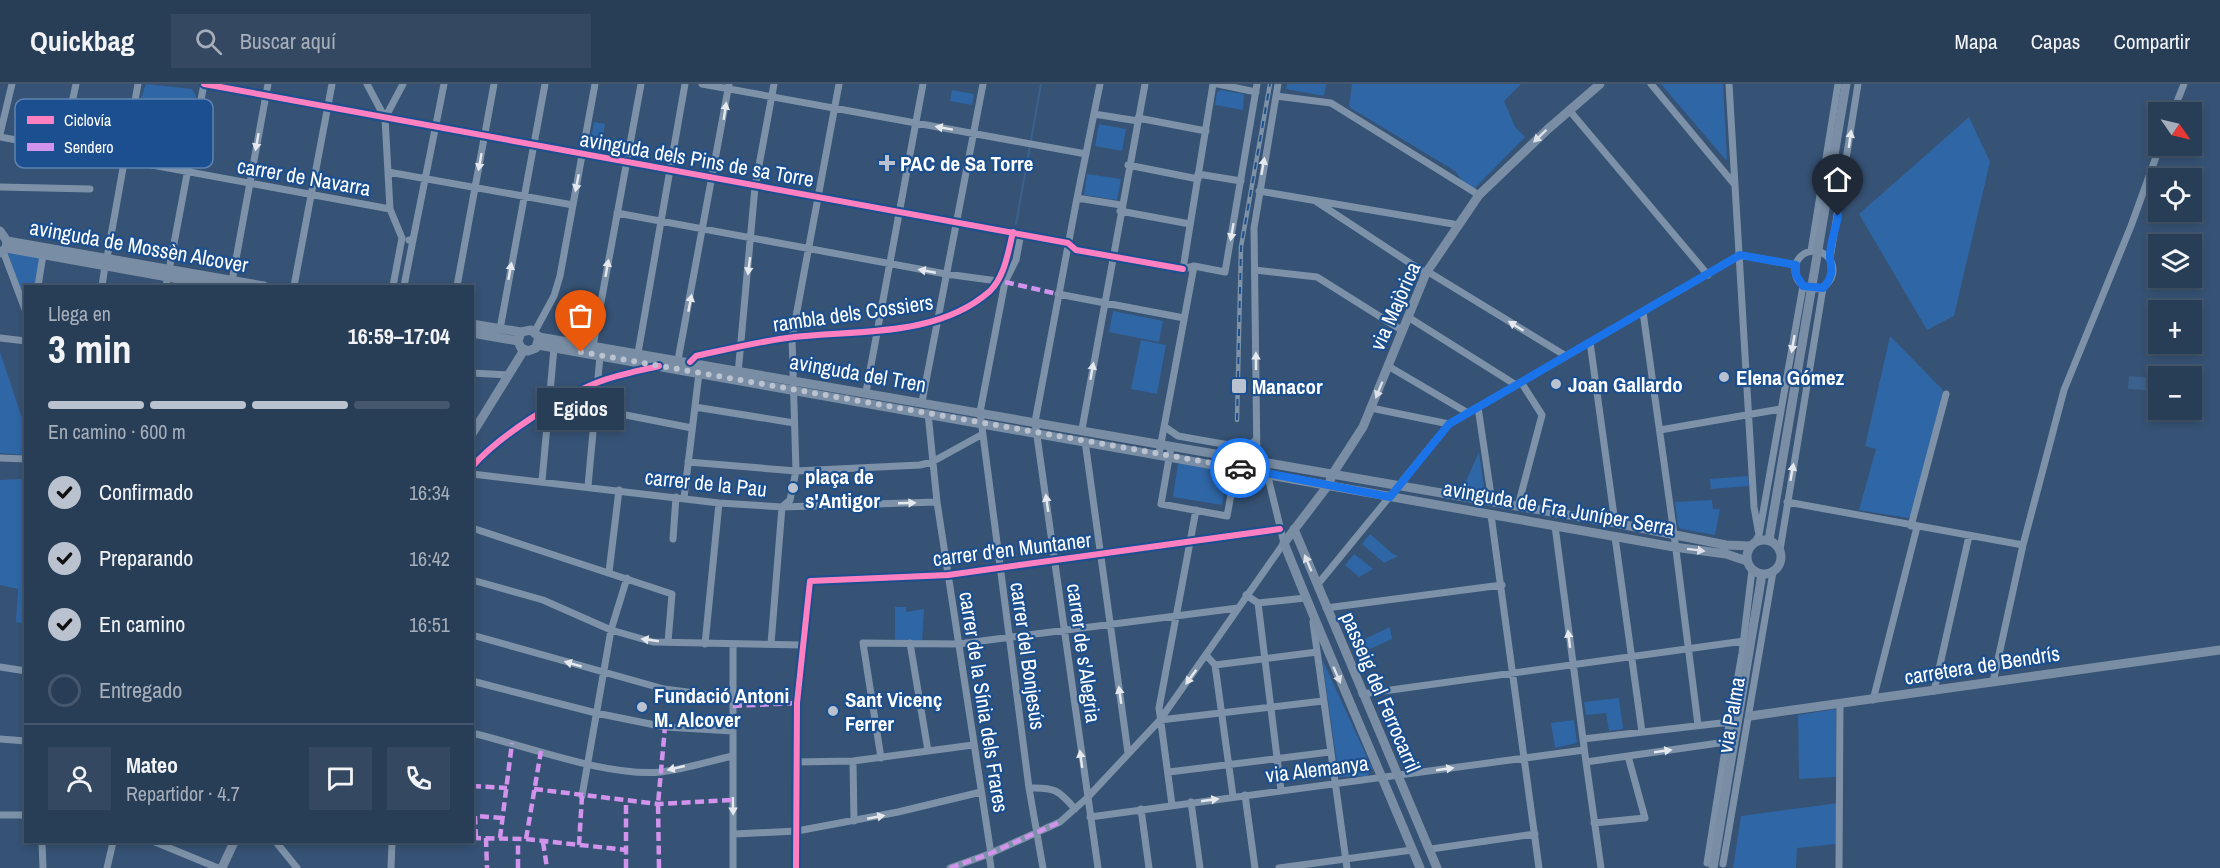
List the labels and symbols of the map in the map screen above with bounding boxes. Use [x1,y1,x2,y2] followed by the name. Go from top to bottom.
[15,99,213,168] legend
[721,102,730,121] one-way arrow
[2148,102,2202,156] north arrow
[64,109,112,131] text: Ciclovía
[935,123,954,132] one-way arrow
[578,124,816,194] street label: avinguda dels Pins de sa Torre
[1533,129,1547,143] one-way arrow
[1846,129,1855,148] one-way arrow
[252,132,261,151] one-way arrow
[64,136,114,158] text: Sendero
[900,149,1033,178] place label: PAC de Sa Torre
[235,151,373,203] street label: carrer de Navarra
[475,153,484,172] one-way arrow
[878,154,896,172] marker: PAC de Sa Torre
[1812,154,1863,216] pin
[1259,157,1268,176] one-way arrow
[572,174,581,193] one-way arrow
[28,213,251,280] street label: avinguda de Mossèn Alcover
[1227,223,1236,242] one-way arrow
[744,256,753,275] one-way arrow
[1363,257,1427,355] street label: via Majòrica
[603,258,612,277] one-way arrow
[506,261,515,280] one-way arrow
[918,265,936,275] one-way arrow
[771,287,935,339] street label: rambla dels Cossiers
[555,290,606,352] pin
[686,293,695,312] one-way arrow
[1508,320,1524,331] one-way arrow
[1788,334,1797,353] one-way arrow
[788,347,928,399] street label: avinguda del Tren
[1251,351,1261,370] one-way arrow
[1087,362,1096,381] one-way arrow
[1736,363,1845,392] place label: Elena Gómez
[1568,370,1683,399] place label: Joan Gallardo
[1717,370,1731,384] marker: Elena Gómez
[1252,372,1323,401] place label: Manacor
[1230,377,1248,395] marker: Manacor
[1549,377,1563,391] marker: Joan Gallardo
[1373,381,1383,399] one-way arrow
[538,388,624,430] callout: Egidos
[1210,438,1270,498] courier
[644,462,768,504] street label: carrer de la Pau
[805,462,880,515] place label: plaça de s'Antigor
[1788,462,1797,481] one-way arrow
[1441,473,1677,543] street label: avinguda de Fra Juníper Serra
[786,481,800,495] marker: plaça de s'Antigor
[1042,494,1051,513] one-way arrow
[898,498,917,507] one-way arrow
[931,525,1093,573] street label: carrer d'en Muntaner
[1687,545,1706,555] one-way arrow
[1303,553,1313,571] one-way arrow
[1003,581,1053,731] street label: carrer del Bonjesús
[1060,582,1108,725] street label: carrer de s'Alegria
[952,590,1016,814] street label: carrer de la Sínia dels Frares
[1334,607,1428,777] street label: passeig del Ferrocarril
[1565,630,1574,649] one-way arrow
[640,636,659,645] one-way arrow
[1902,638,2062,692] street label: carretera de Bendrís
[564,659,582,668] one-way arrow
[1333,666,1342,683] one-way arrow
[1186,669,1198,684] one-way arrow
[1710,674,1752,755] street label: via Palma
[654,681,789,734] place label: Fundació Antoni M. Alcover
[845,685,942,738] place label: Sant Vicenç Ferrer
[1115,685,1124,704] one-way arrow
[635,700,649,714] marker: Fundació Antoni M. Alcover
[826,704,840,718] marker: Sant Vicenç Ferrer
[1653,747,1672,756] one-way arrow
[1264,748,1370,790] street label: via Alemanya
[1077,749,1086,768] one-way arrow
[667,764,685,774] one-way arrow
[1436,764,1455,774] one-way arrow
[1201,795,1220,804] one-way arrow
[728,797,738,816] one-way arrow
[866,812,885,821] one-way arrow

